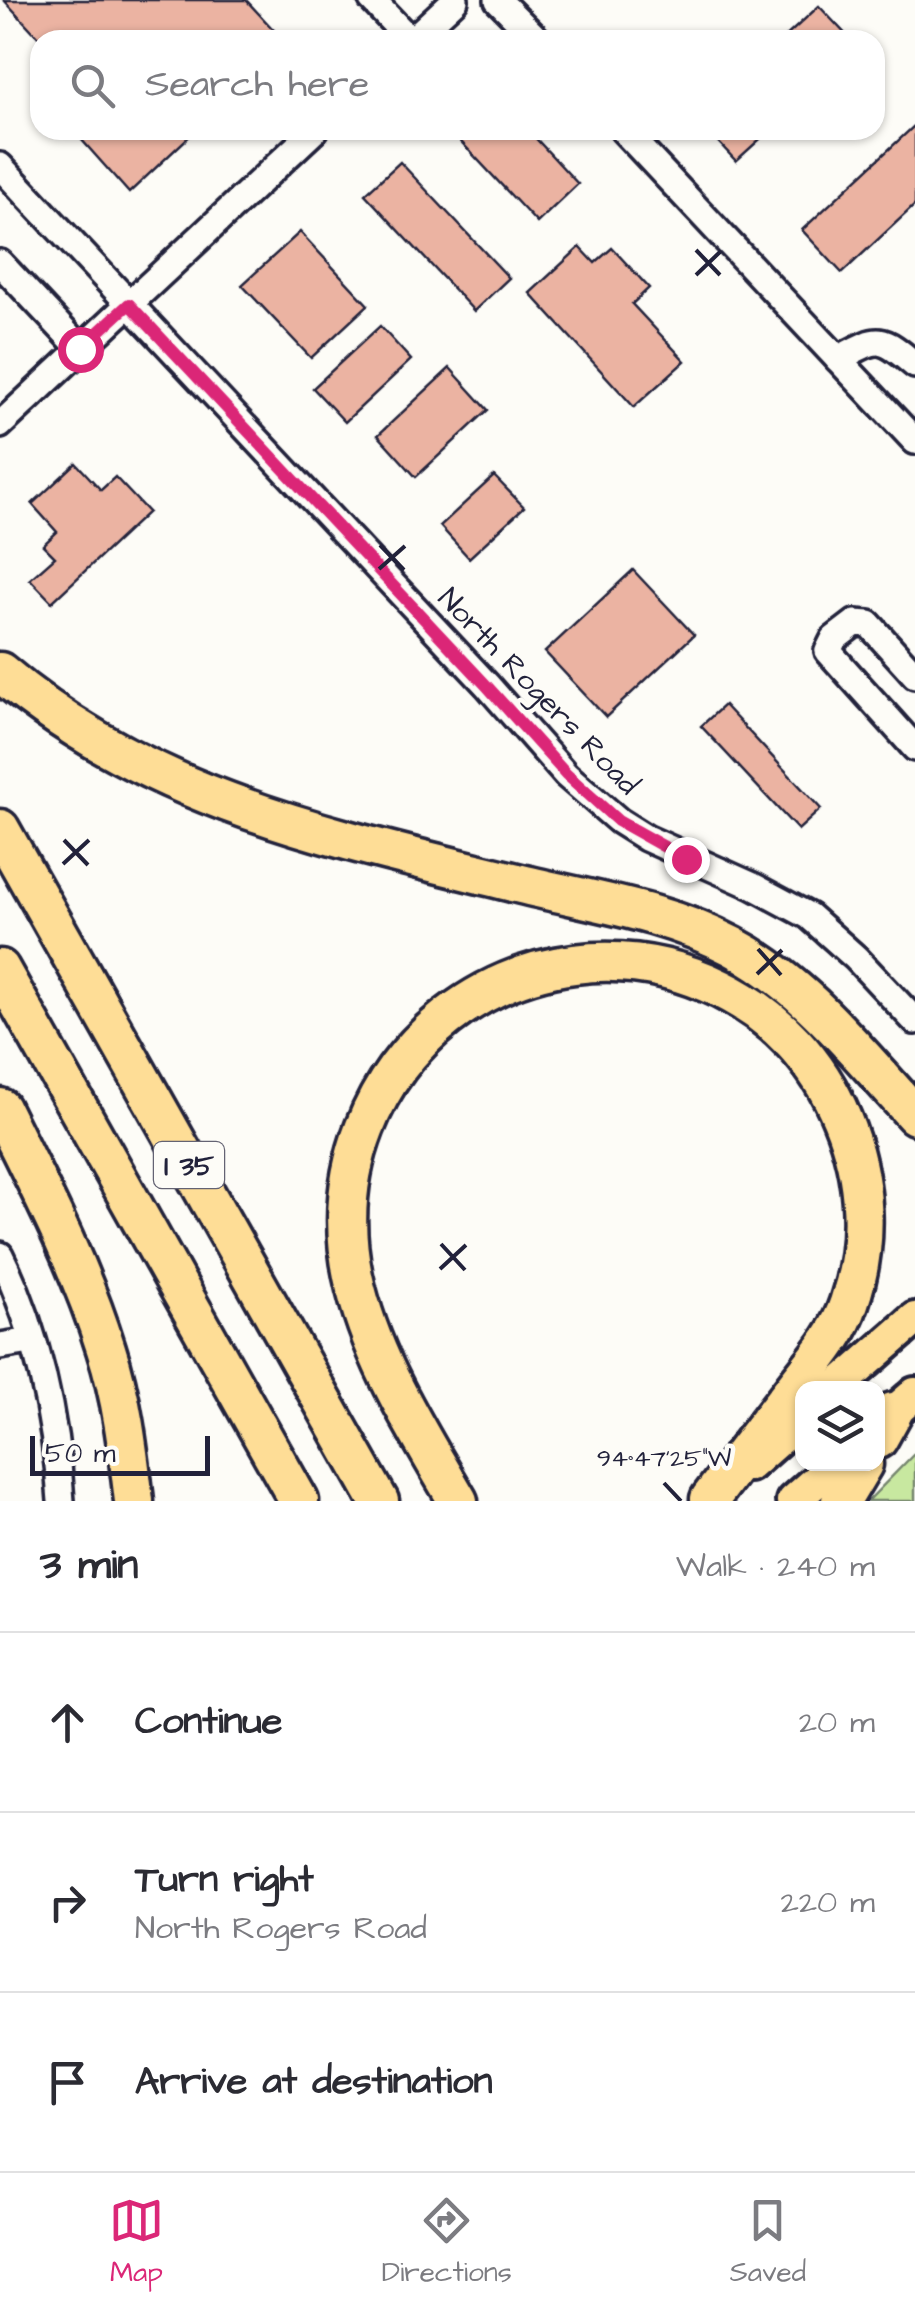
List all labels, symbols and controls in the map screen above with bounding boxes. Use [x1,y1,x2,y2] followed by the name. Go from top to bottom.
[30,30,885,140] search box
[65,58,120,113] icon: search
[145,59,369,111] text: Search here
[58,327,104,373] route start
[427,579,648,805] street label: North Rogers Road
[664,837,710,883] route end
[154,1142,224,1188] road number: I 35
[795,1381,885,1471] map controls
[795,1381,885,1471] button: layers
[30,1431,210,1476] scale bar
[45,1434,116,1473] text: 50 m
[597,1441,732,1476] text: 94°47'25"W
[40,1537,138,1595] text: 3 min
[676,1544,875,1589] text: Walk · 240 m
[40,1695,95,1750] icon: ahead
[135,1696,282,1748] text: Continue
[799,1700,875,1745] text: 20 m
[135,1854,314,1906] text: Turn right
[40,1875,95,1930] icon: right
[780,1880,875,1925] text: 220 m
[135,1906,427,1951] text: North Rogers Road
[40,2055,95,2110] icon: arrive
[135,2056,492,2108] text: Arrive at destination
[109,2193,164,2292] tab: Map
[382,2193,512,2292] tab: Directions
[730,2193,806,2292] tab: Saved

